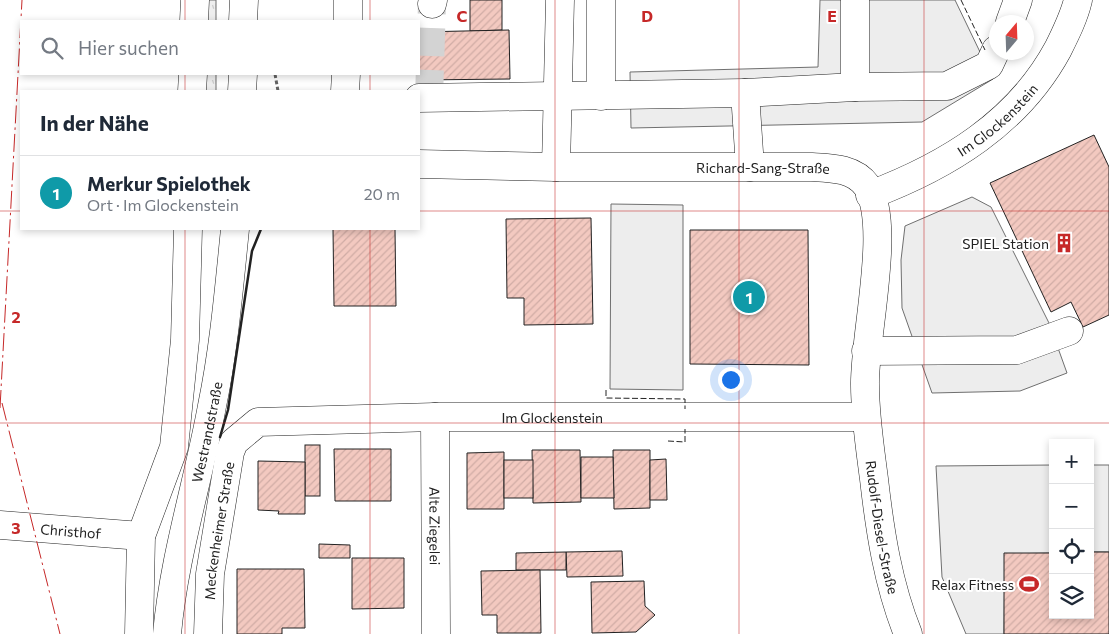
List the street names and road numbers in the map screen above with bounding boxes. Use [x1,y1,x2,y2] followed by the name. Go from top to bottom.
[954,80,1041,159] street label: Im Glockenstein
[696,159,831,177] street label: Richard-Sang-Straße
[187,380,225,484] street label: Westrandstraße
[501,409,603,426] street label: Im Glockenstein
[863,459,903,596] street label: Rudolf-Diesel-Straße
[201,460,237,600] street label: Meckenheimer Straße
[427,487,444,565] street label: Alte Ziegelei
[40,520,102,541] street label: Christhof

